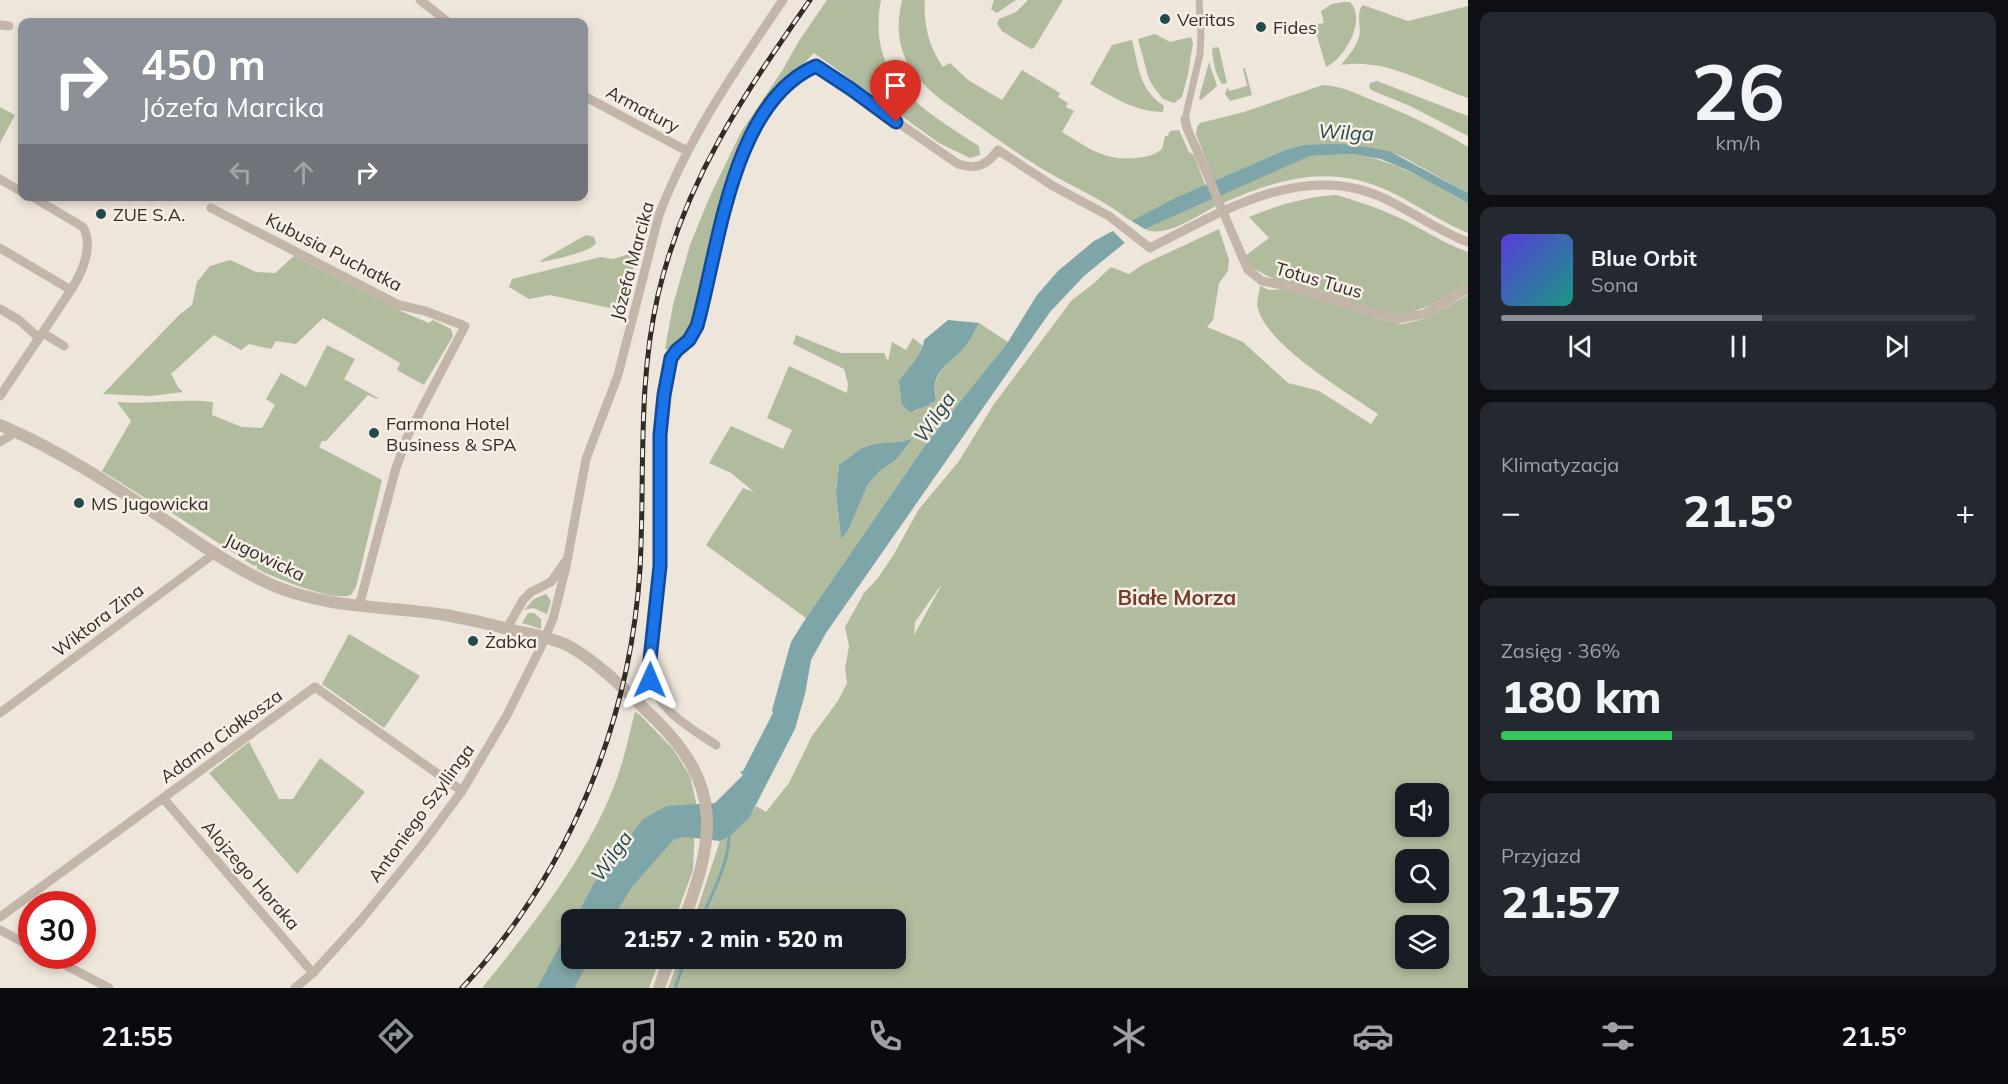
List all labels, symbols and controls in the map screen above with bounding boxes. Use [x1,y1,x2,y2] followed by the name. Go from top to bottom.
[1177,8,1235,31] place label: Veritas
[1158,12,1172,26] marker: Veritas
[1273,16,1317,39] place label: Fides
[1254,20,1268,34] marker: Fides
[141,38,266,91] text: 450 m
[42,42,120,120] icon: right
[1691,42,1785,140] text: 26
[870,60,921,122] pin
[879,69,912,102] icon: arrive
[602,80,684,138] street label: Armatury
[141,90,325,124] text: Józefa Marcika
[1317,118,1375,146] water label: Wilga
[1715,130,1761,155] text: km/h
[224,156,257,189] icon: left
[287,156,320,189] icon: ahead
[350,156,383,189] icon: right
[605,199,659,323] street label: Józefa Marcika
[113,203,185,226] place label: ZUE S.A.
[94,207,108,221] marker: ZUE S.A.
[262,208,406,296] street label: Kubusia Puchatka
[1591,244,1697,272] text: Blue Orbit
[1273,257,1365,303] street label: Totus Tuus
[1591,272,1639,297] text: Sona
[1564,330,1597,363] icon: previous
[1722,330,1755,363] icon: pause
[1880,330,1913,363] icon: next
[908,387,960,447] water label: Wilga
[386,412,516,456] place label: Farmona Hotel Business & SPA
[367,426,381,440] marker: Farmona Hotel Business & SPA
[1501,452,1619,477] text: Klimatyzacja
[1683,482,1793,538] text: 21.5°
[1501,491,1521,532] text: −
[1955,491,1975,532] text: +
[91,492,208,515] place label: MS Jugowicka
[72,496,86,510] marker: MS Jugowicka
[221,528,309,586] street label: Jugowicka
[48,578,148,662] street label: Wiktora Zina
[1118,584,1236,610] district label: Białe Morza
[485,630,537,653] place label: Żabka
[466,634,480,648] marker: Żabka
[1501,638,1620,663] text: Zasięg · 36%
[618,648,682,712] position arrow
[1501,668,1662,724] text: 180 km
[155,684,287,788] street label: Adama Ciołkosza
[363,739,479,887] street label: Antoniego Szyllinga
[1395,783,1449,969] map controls
[1395,783,1449,837] button: sound
[197,815,305,935] street label: Alojzego Horaka
[585,826,637,886] water label: Wilga
[1501,843,1581,868] text: Przyjazd
[1395,849,1449,903] button: search
[1501,873,1621,929] text: 21:57
[18,891,96,969] speed limit sign: 30
[1395,915,1449,969] button: layers
[624,925,843,953] text: 21:57 · 2 min · 520 m
[375,1015,417,1057] icon: directions
[619,1015,661,1057] icon: music
[864,1015,906,1057] icon: phone
[1108,1015,1150,1057] icon: climate
[1352,1015,1394,1057] icon: car
[1597,1015,1639,1057] icon: filters
[101,1019,173,1053] text: 21:55
[1841,1019,1907,1053] text: 21.5°

